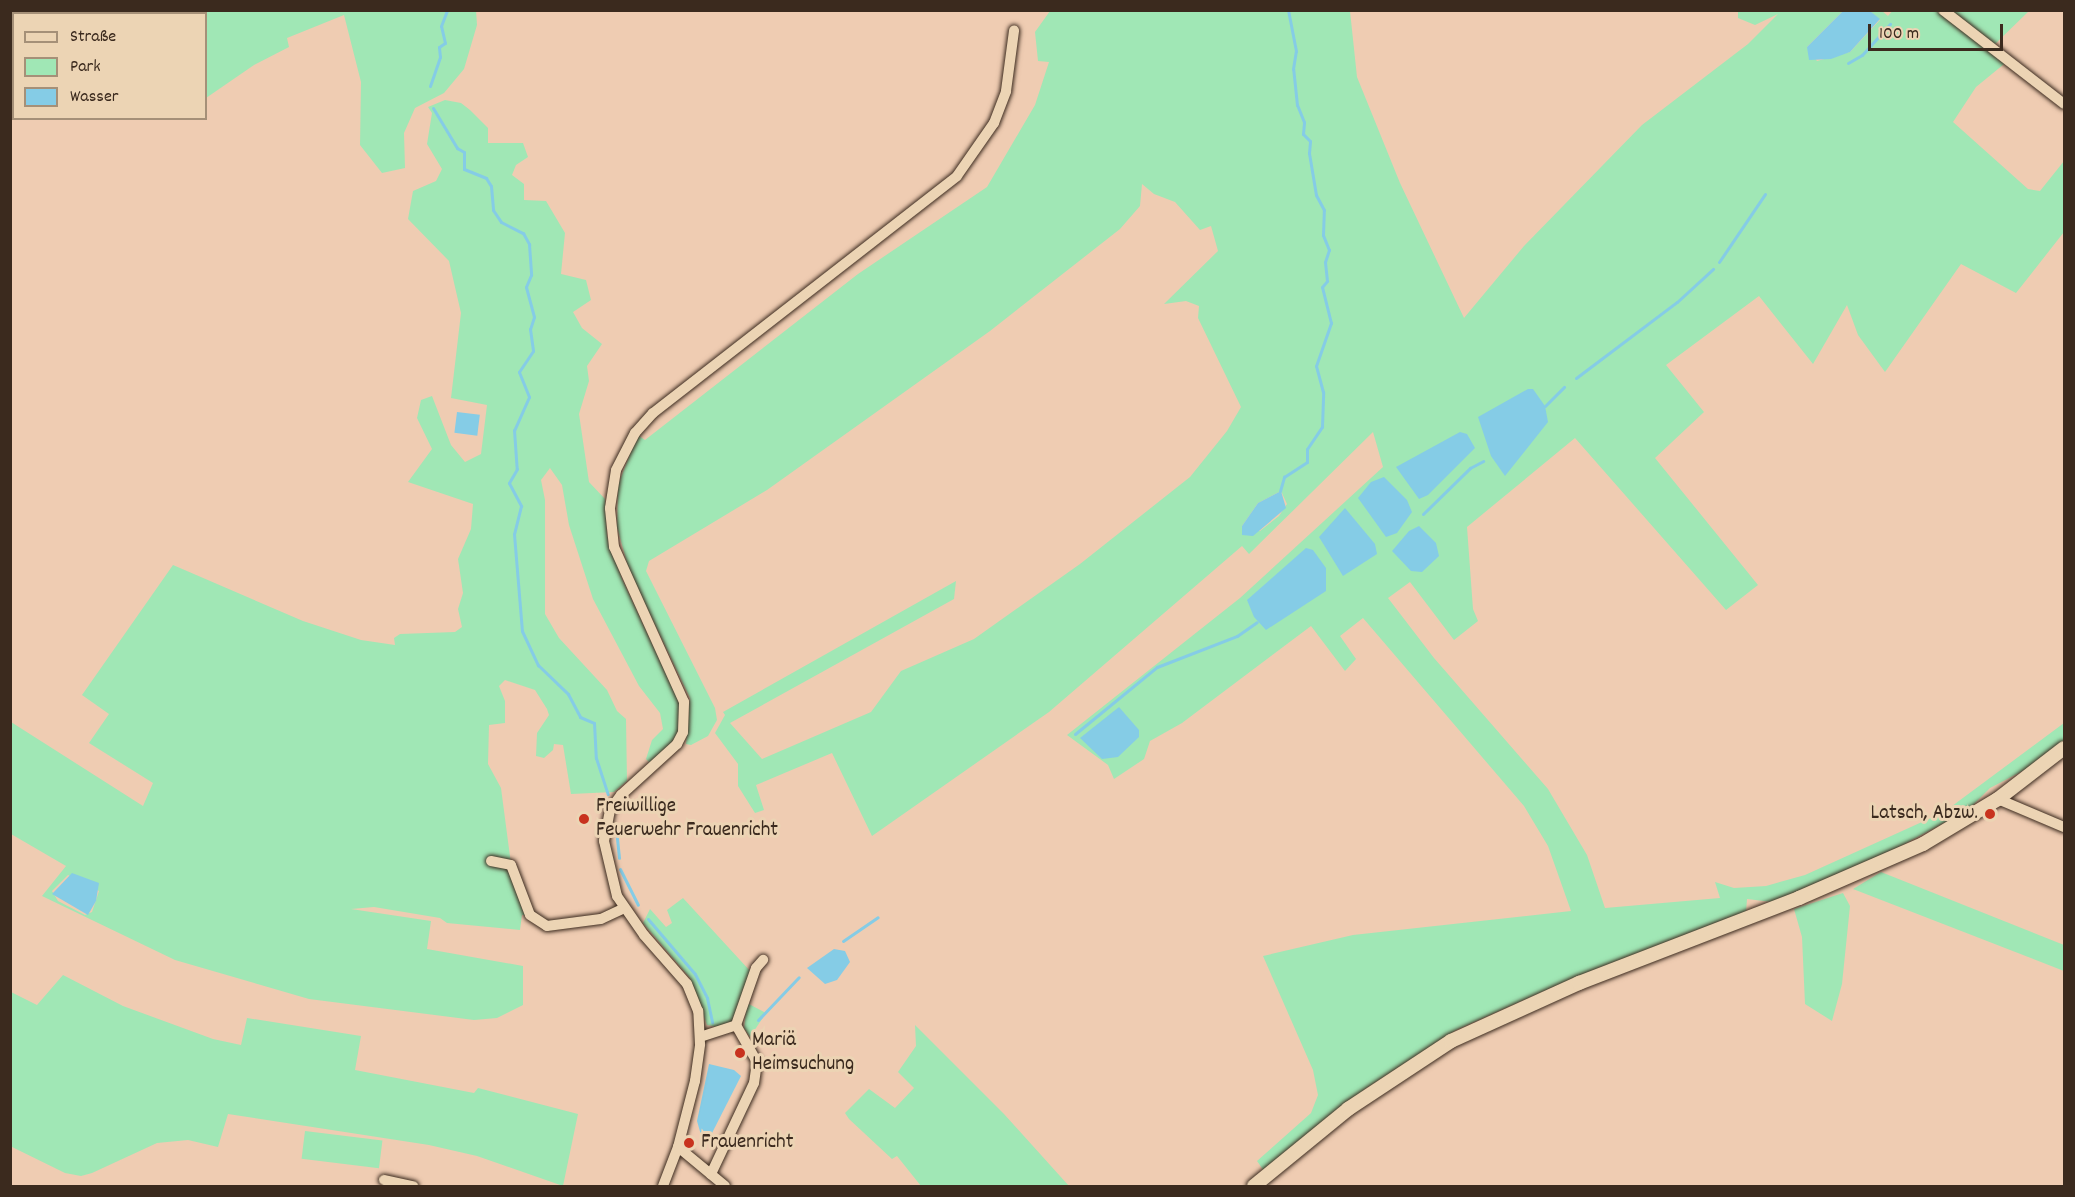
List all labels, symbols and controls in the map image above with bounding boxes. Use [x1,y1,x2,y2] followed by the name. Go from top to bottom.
[12,12,207,120] legend
[1871,12,2006,50] scale bar
[1879,22,1919,47] text: 100 m
[70,25,116,50] text: Straße
[70,55,101,80] text: Park
[70,85,119,110] text: Wasser
[596,794,778,844] place label: Freiwillige Feuerwehr Frauenricht
[1871,801,1978,827] place label: Latsch, Abzw.
[1983,807,1997,821] marker: Latsch, Abzw.
[577,812,591,826] marker: Freiwillige Feuerwehr Frauenricht
[752,1028,854,1078] place label: Mariä Heimsuchung
[733,1046,747,1060] marker: Mariä Heimsuchung
[701,1130,793,1156] place label: Frauenricht
[682,1136,696,1150] marker: Frauenricht

